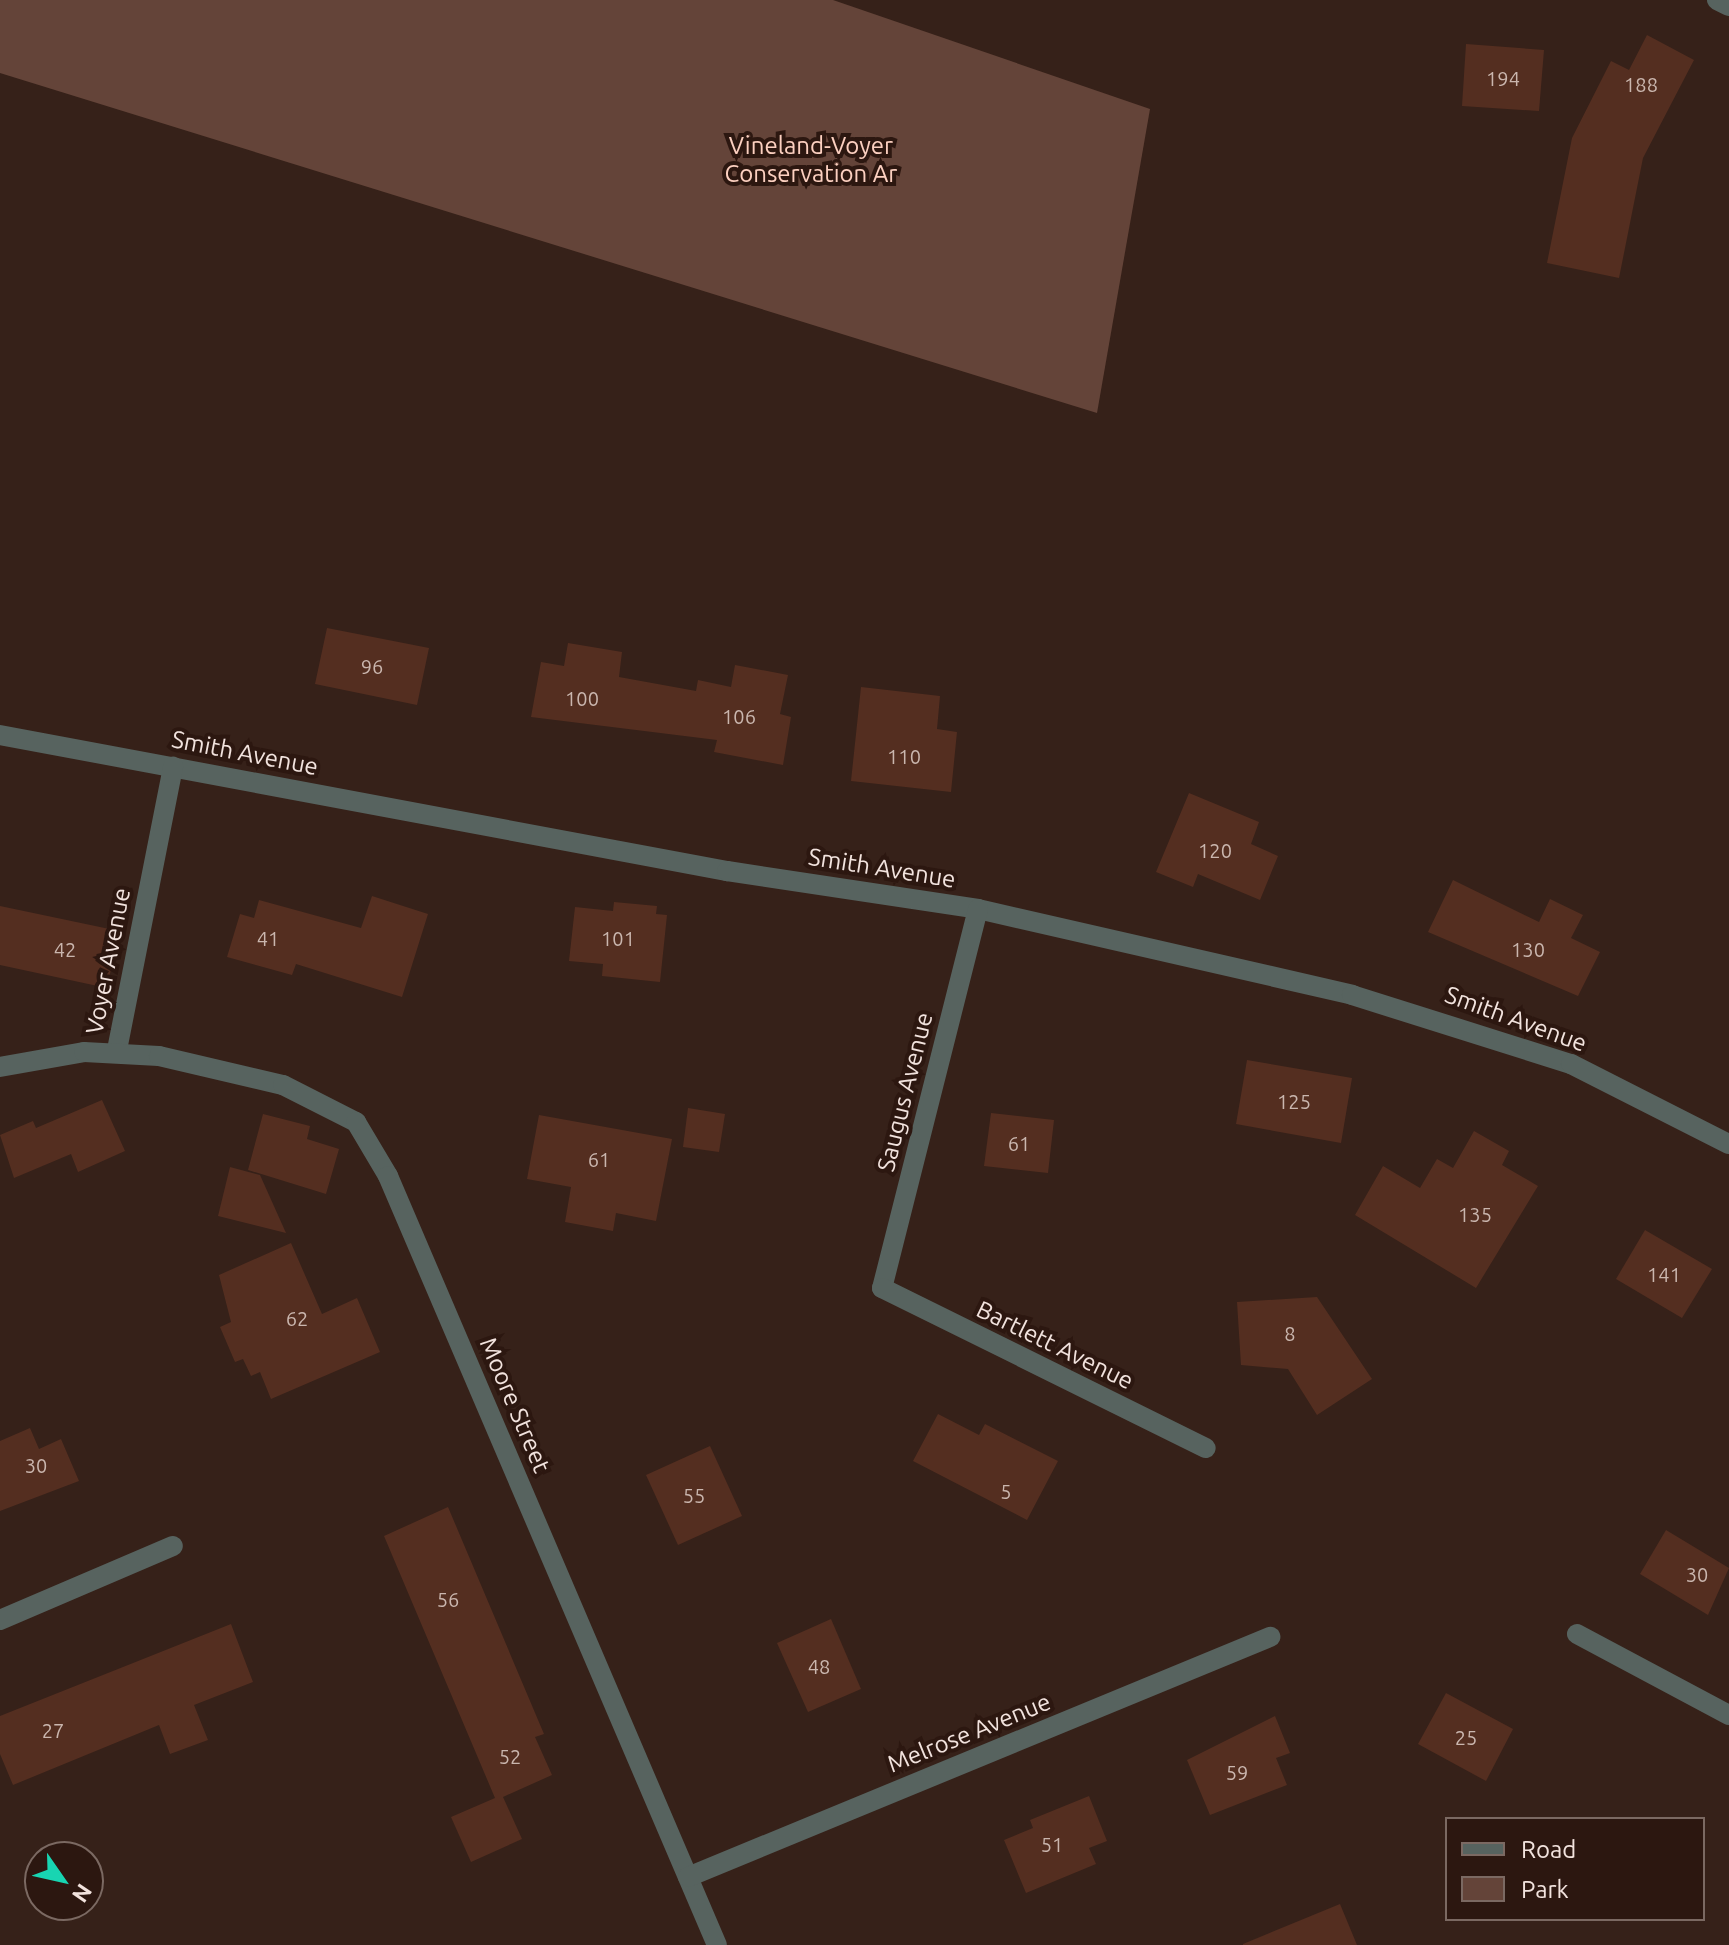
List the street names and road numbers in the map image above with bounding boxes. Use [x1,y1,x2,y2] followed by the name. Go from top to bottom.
[169,725,321,781] street label: Smith Avenue
[806,842,958,894] street label: Smith Avenue
[80,885,136,1037] street label: Voyer Avenue
[1441,980,1591,1058] street label: Smith Avenue
[871,1009,939,1175] street label: Saugus Avenue
[972,1295,1138,1395] street label: Bartlett Avenue
[474,1333,556,1477] street label: Moore Street
[883,1687,1055,1779] street label: Melrose Avenue

